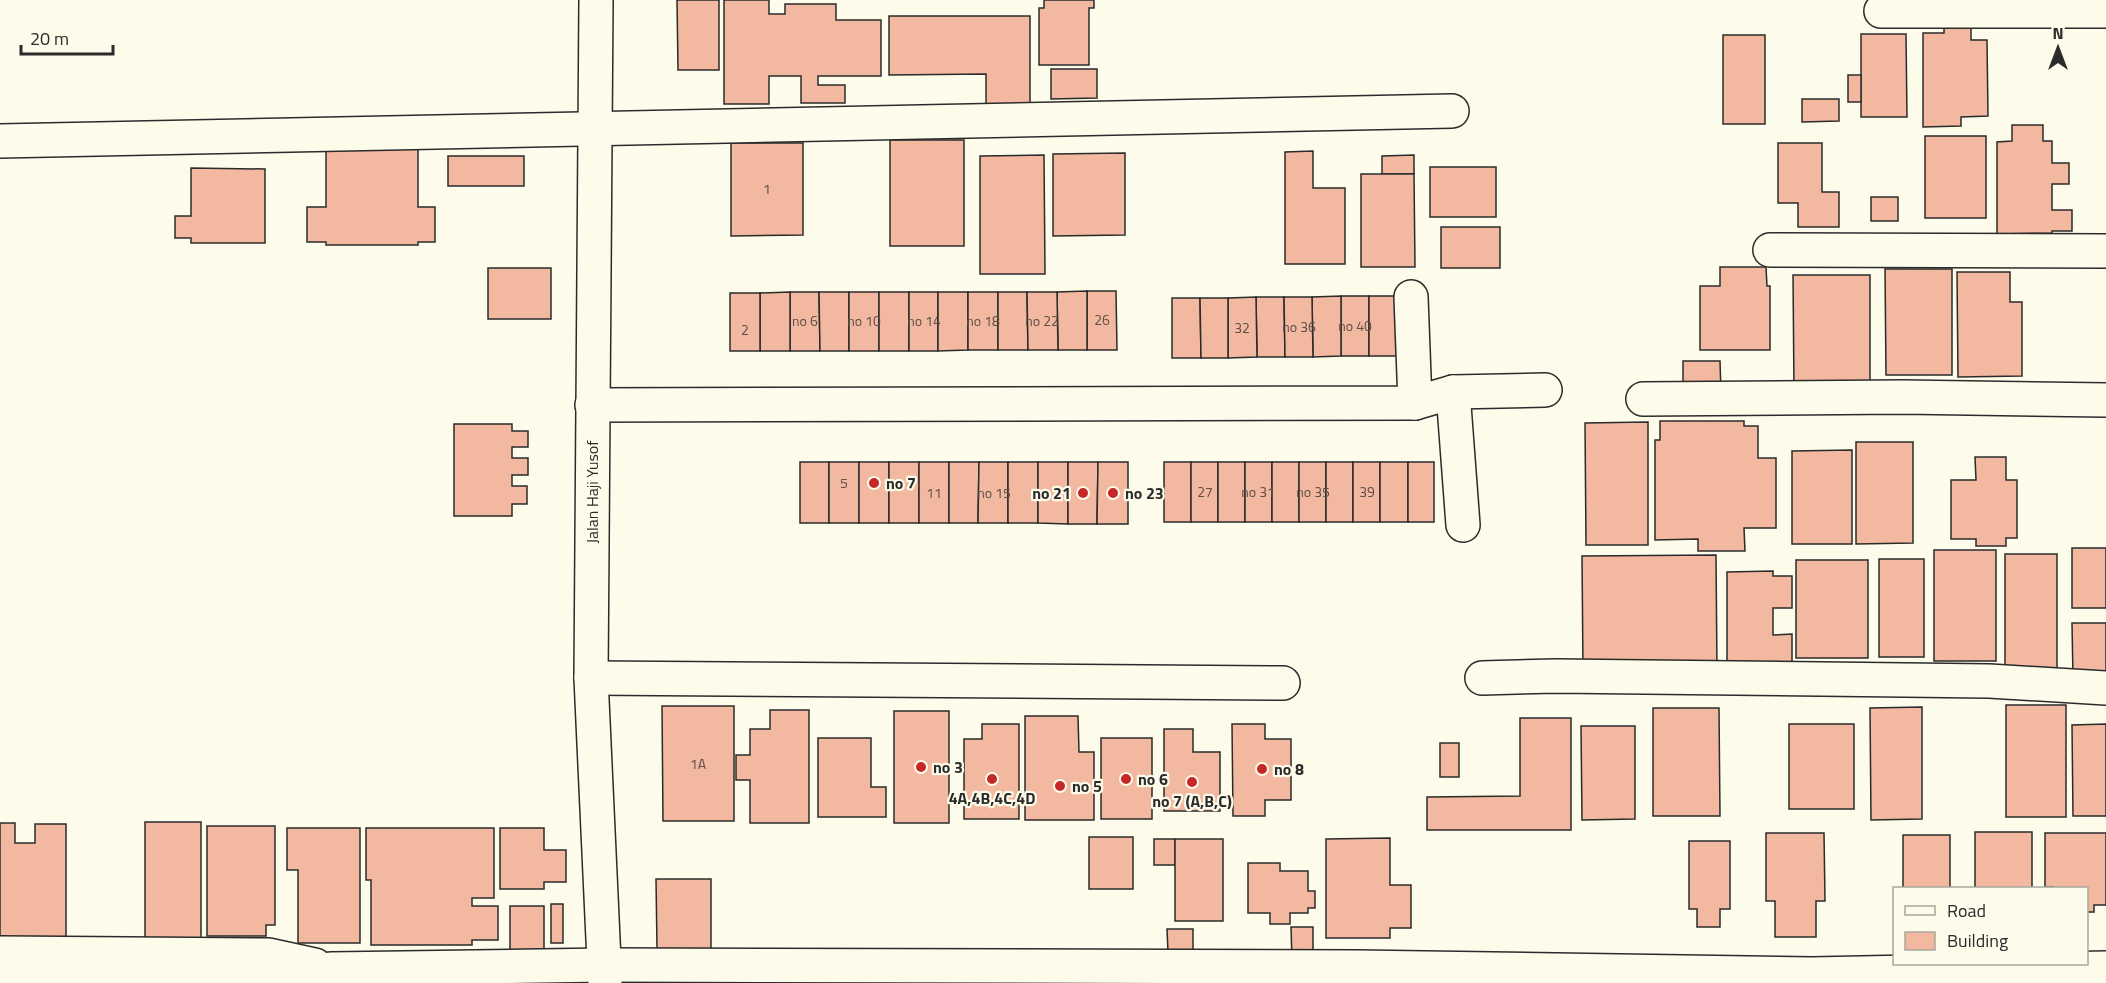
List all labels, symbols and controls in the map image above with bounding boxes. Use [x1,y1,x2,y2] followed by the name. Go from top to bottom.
[21,18,112,56] scale bar
[2028,18,2088,78] north arrow
[2052,21,2064,45] text: N
[30,25,69,52] text: 20 m
[763,178,771,199] house number: 1
[1094,309,1110,330] house number: 26
[792,310,818,331] house number: no 6
[847,310,881,331] house number: no 10
[907,310,941,331] house number: no 14
[966,310,1000,331] house number: no 18
[1025,310,1059,331] house number: no 22
[1338,315,1372,336] house number: no 40
[1282,316,1316,337] house number: no 36
[1234,317,1250,338] house number: 32
[741,319,749,340] house number: 2
[580,440,604,544] street label: Jalan Haji Yusof
[886,471,916,495] place label: no 7
[840,472,848,493] house number: 5
[867,476,881,490] marker: no 7
[1032,481,1071,505] place label: no 21
[1125,481,1164,505] place label: no 23
[1197,481,1213,502] house number: 27
[1241,481,1275,502] house number: no 31
[1296,481,1330,502] house number: no 35
[1359,481,1375,502] house number: 39
[926,482,942,503] house number: 11
[977,482,1011,503] house number: no 15
[1076,486,1090,500] marker: no 21
[1106,486,1120,500] marker: no 23
[690,753,707,774] house number: 1A
[933,755,963,779] place label: no 3
[1274,757,1304,781] place label: no 8
[914,760,928,774] marker: no 3
[1255,762,1269,776] marker: no 8
[1138,767,1168,791] place label: no 6
[985,772,999,786] marker: 4A,4B,4C,4D
[1119,772,1133,786] marker: no 6
[1072,774,1102,798] place label: no 5
[1185,775,1199,789] marker: no 7 (A,B,C)
[1053,779,1067,793] marker: no 5
[949,786,1035,810] place label: 4A,4B,4C,4D
[1152,789,1232,813] place label: no 7 (A,B,C)
[1893,887,2088,965] legend
[1947,897,1986,924] text: Road
[1947,927,2008,954] text: Building

